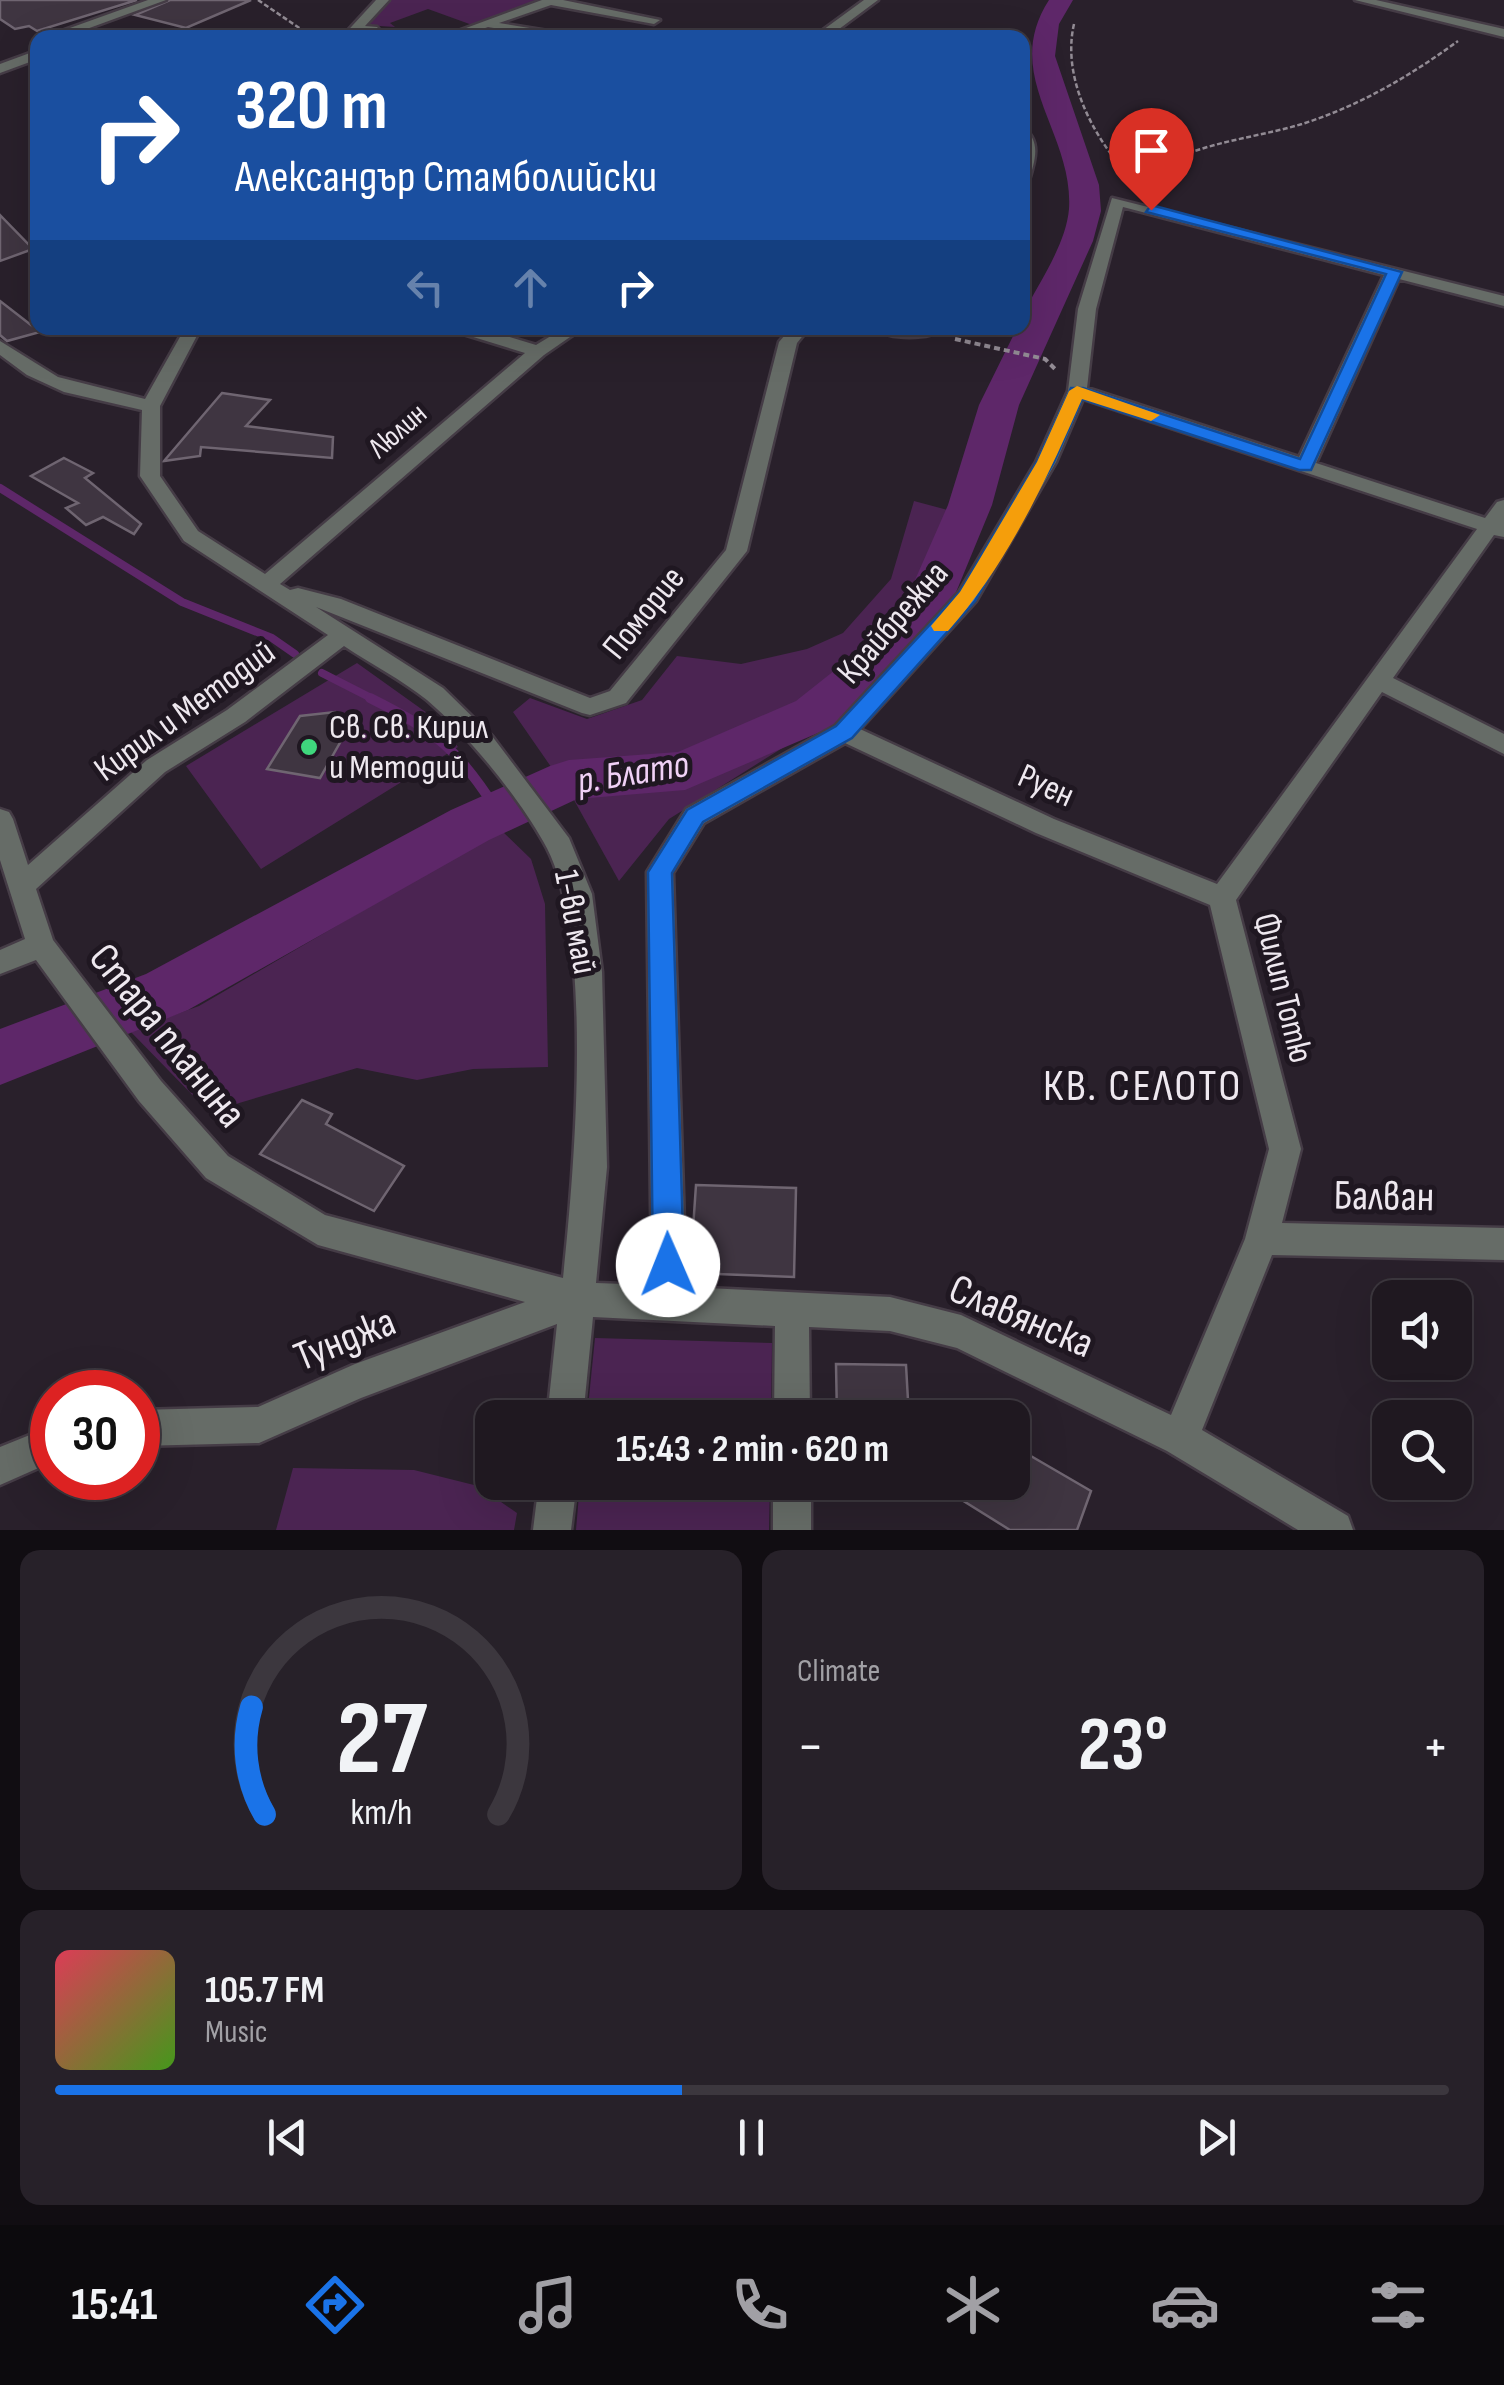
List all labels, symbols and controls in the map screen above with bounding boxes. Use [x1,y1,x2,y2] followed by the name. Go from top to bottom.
[235,65,388,149] text: 320 m
[70,70,200,200] icon: right
[1109,108,1194,211] pin
[1124,123,1179,178] icon: arrive
[235,150,657,205] text: Александър Стамболийски
[398,260,453,315] icon: left
[503,260,558,315] icon: ahead
[608,260,663,315] icon: right
[361,396,434,467] street label: Люлин
[828,553,958,693] street label: Крайбрежна
[594,558,694,668] street label: Поморие
[86,631,284,791] street label: Кирил и Методий
[329,706,489,789] place label: Св. Св. Кирил и Методий
[298,736,320,758] marker: Св. Св. Кирил и Методий
[573,742,692,804] water label: р. Блато
[1011,755,1081,817] street label: Руен
[544,866,606,978] street label: 1-ви май
[1244,909,1322,1067] street label: Филип Тотю
[77,934,257,1138] street label: Стара планина
[1043,1059,1243,1114] district label: КВ. СЕЛОТО
[1333,1171,1435,1223] street label: Балван
[616,1213,720,1317] position arrow
[941,1264,1101,1370] street label: Славянска
[1372,1280,1472,1500] map controls
[1372,1280,1472,1380] button: sound
[287,1297,403,1383] street label: Тунджа
[30,1370,160,1500] speed limit sign: 30
[1372,1400,1472,1500] button: search
[616,1427,889,1472] text: 15:43 · 2 min · 620 m
[797,1652,880,1691] text: Climate
[336,1678,427,1803] text: 27
[1078,1701,1168,1792] text: 23°
[797,1714,824,1781] text: −
[1422,1714,1449,1781] text: +
[350,1792,412,1835] text: km/h
[205,1968,324,2013] text: 105.7 FM
[205,2013,268,2052] text: Music
[260,2110,315,2165] icon: previous
[724,2110,779,2165] icon: pause
[1189,2110,1244,2165] icon: next
[300,2270,370,2340] icon: directions
[513,2270,583,2340] icon: music
[725,2270,795,2340] icon: phone
[938,2270,1008,2340] icon: climate
[1150,2270,1220,2340] icon: car
[1363,2270,1433,2340] icon: filters
[71,2278,157,2333] text: 15:41

